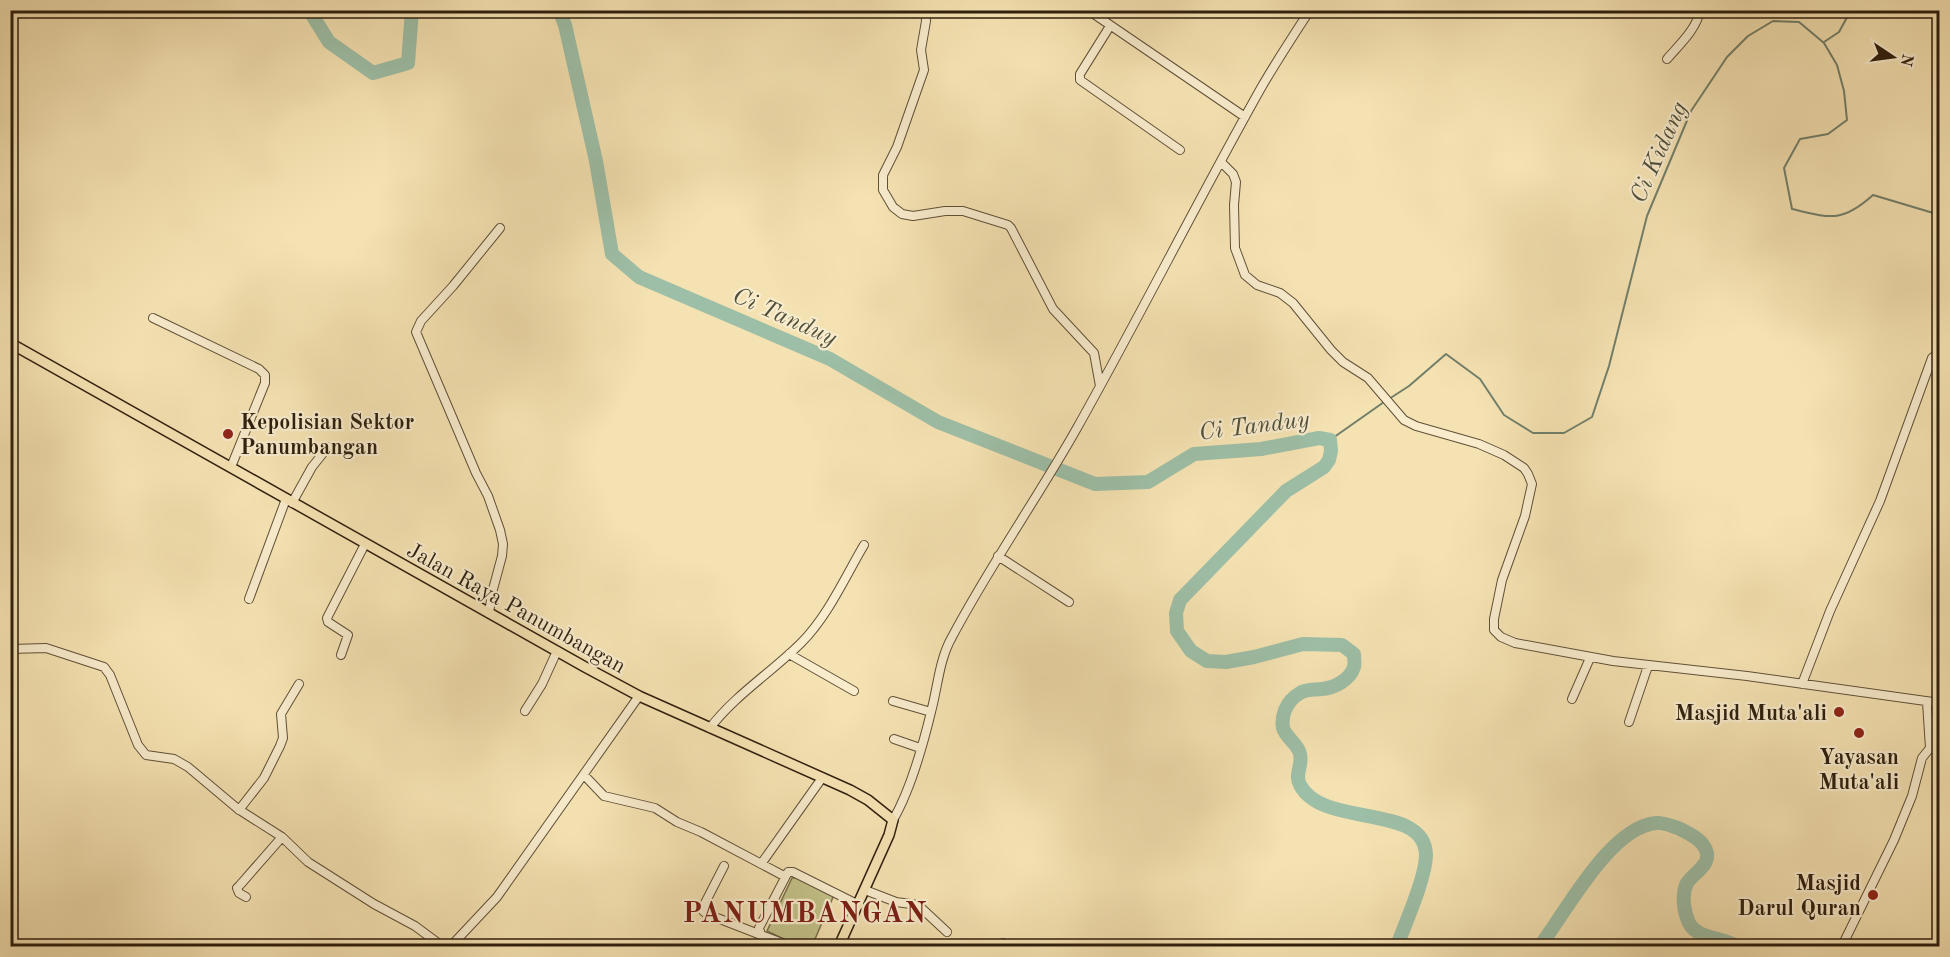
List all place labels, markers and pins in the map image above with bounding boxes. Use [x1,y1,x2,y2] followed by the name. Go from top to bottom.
[240,412,414,459] place label: Kepolisian Sektor Panumbangan
[221,427,235,441] marker: Kepolisian Sektor Panumbangan
[1675,703,1827,725] place label: Masjid Muta'ali
[1832,705,1846,719] marker: Masjid Muta'ali
[1852,726,1866,740] marker: Yayasan Muta'ali
[1819,747,1899,794] place label: Yayasan Muta'ali
[1737,873,1861,920] place label: Masjid Darul Quran
[1866,888,1880,902] marker: Masjid Darul Quran

